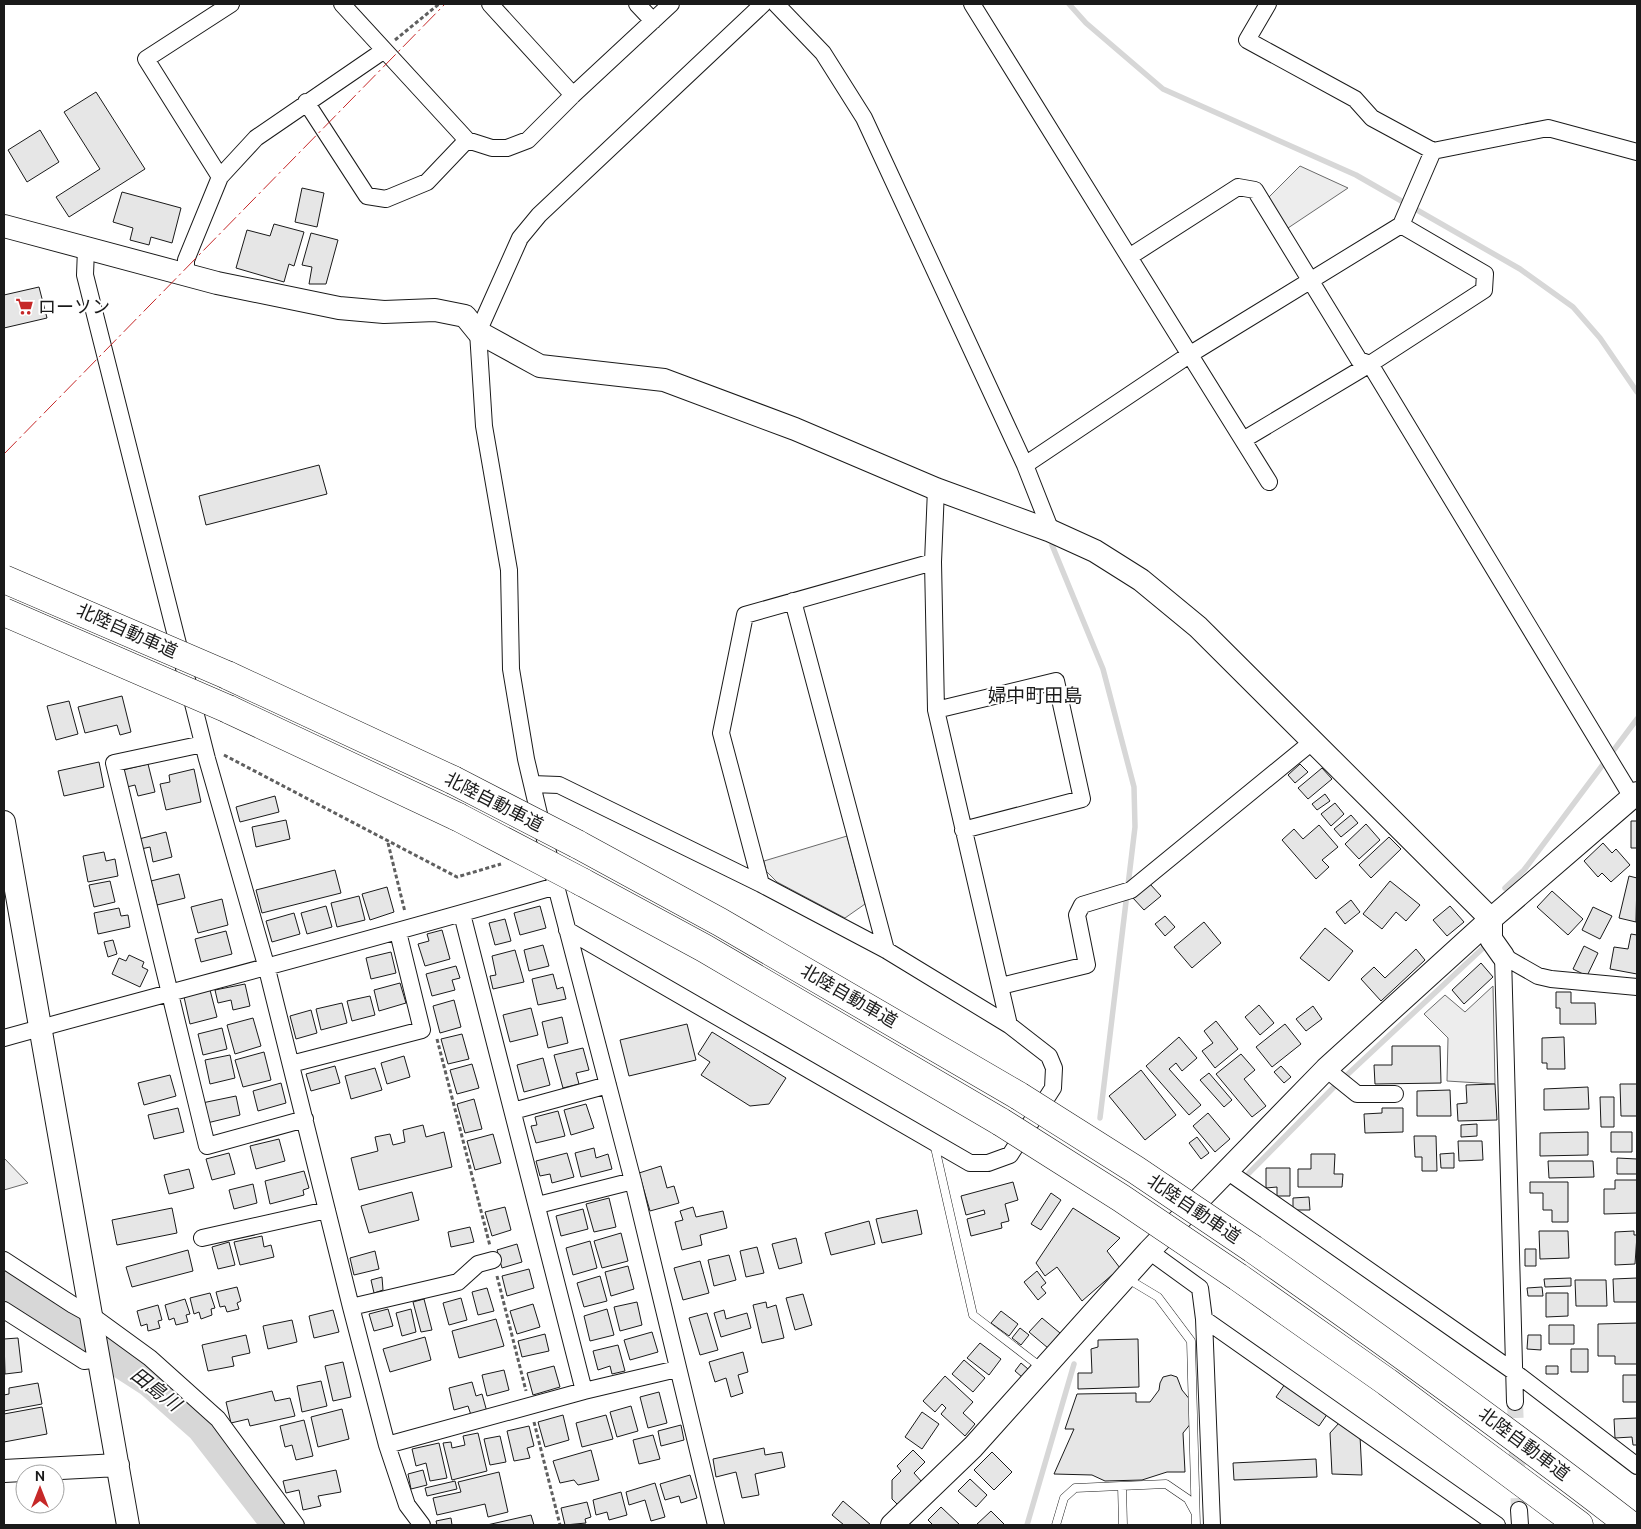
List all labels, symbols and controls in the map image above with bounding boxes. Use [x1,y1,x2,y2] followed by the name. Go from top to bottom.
[38,296,110,316] place label: ローソン
[14,297,34,317] supermarket icon: ローソン
[74,599,181,661] street label: 北陸自動車道
[987,684,1083,706] district label: 婦中町田島
[442,768,547,835] street label: 北陸自動車道
[798,959,901,1031] street label: 北陸自動車道
[1144,1170,1245,1247] street label: 北陸自動車道
[127,1363,187,1416] water label: 田島川
[1475,1403,1574,1484] street label: 北陸自動車道
[15,1464,65,1514] north arrow
[35,1468,45,1484] text: N

